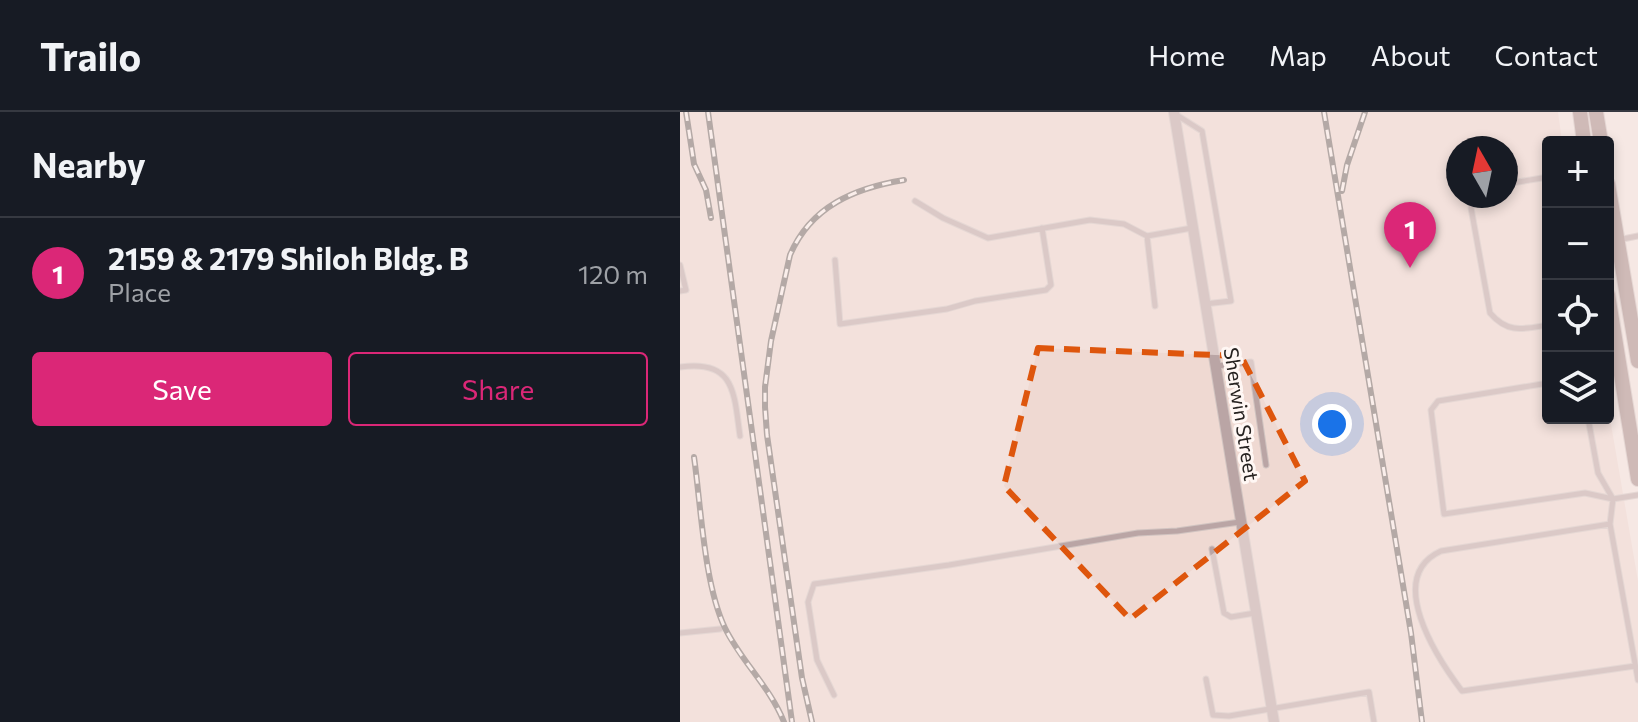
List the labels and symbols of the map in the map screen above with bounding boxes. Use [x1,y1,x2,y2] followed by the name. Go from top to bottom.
[1446,136,1518,208] north arrow
[1384,202,1436,268] pin: 1
[1220,346,1264,482] street label: Sherwin Street
[1312,404,1352,444] your location

